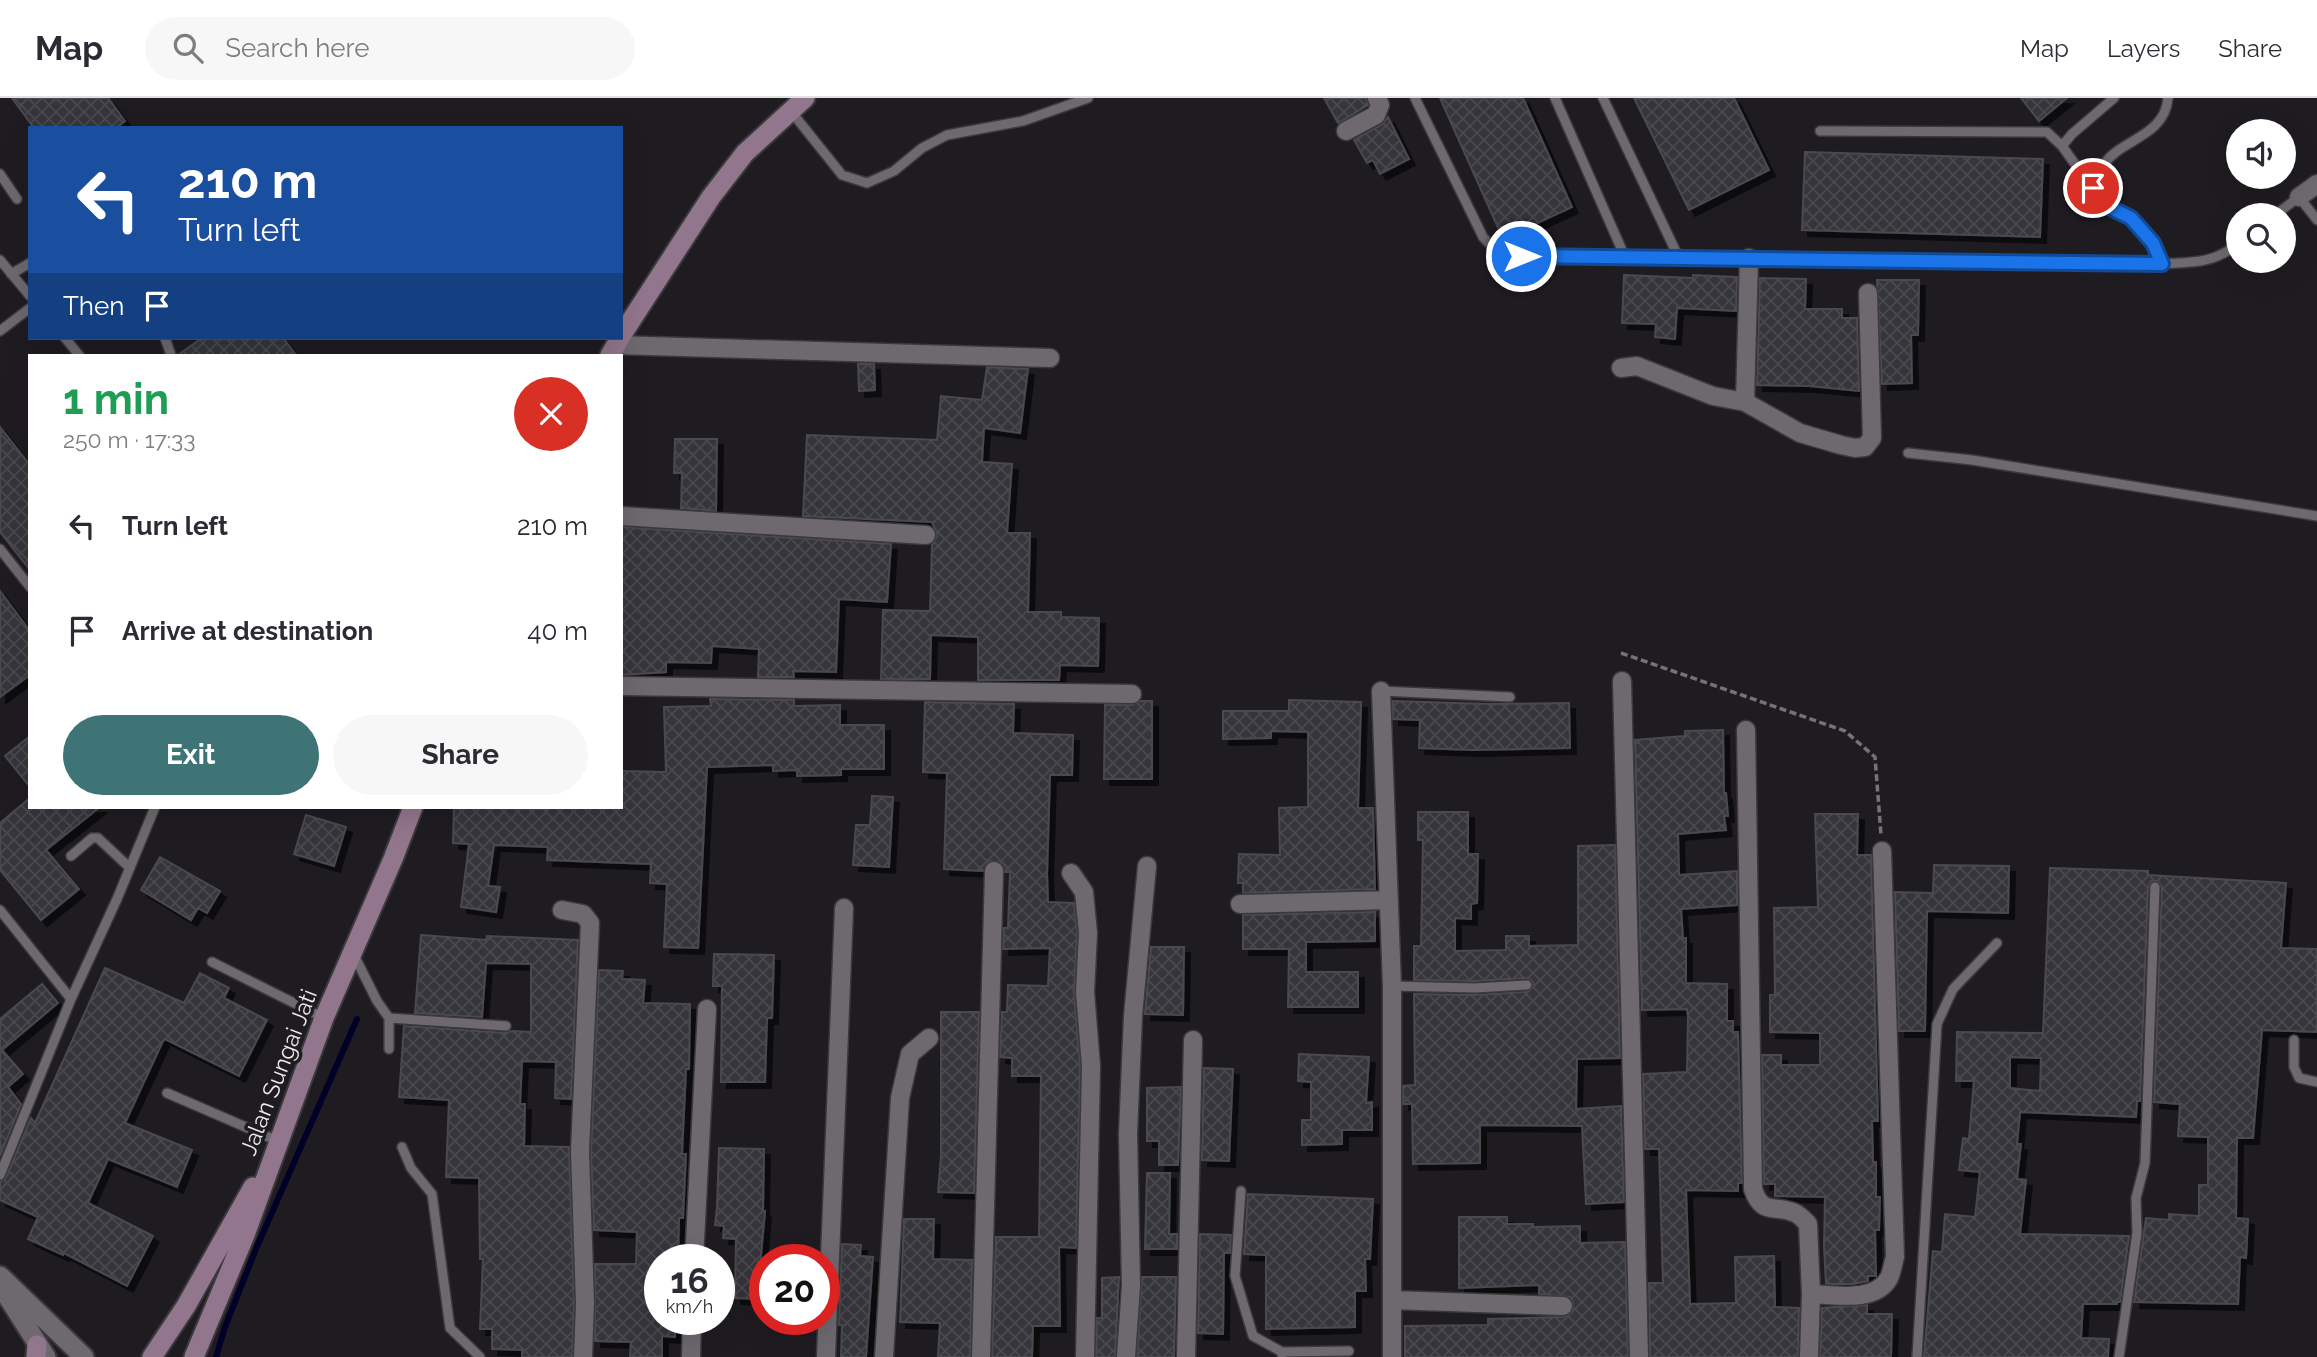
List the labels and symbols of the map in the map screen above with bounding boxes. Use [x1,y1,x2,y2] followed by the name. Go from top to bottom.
[2063,158,2123,218] pin
[1484,219,1558,293] position arrow
[234,985,322,1159] street label: Jalan Sungai Jati
[749,1244,840,1335] speed limit sign: 20

